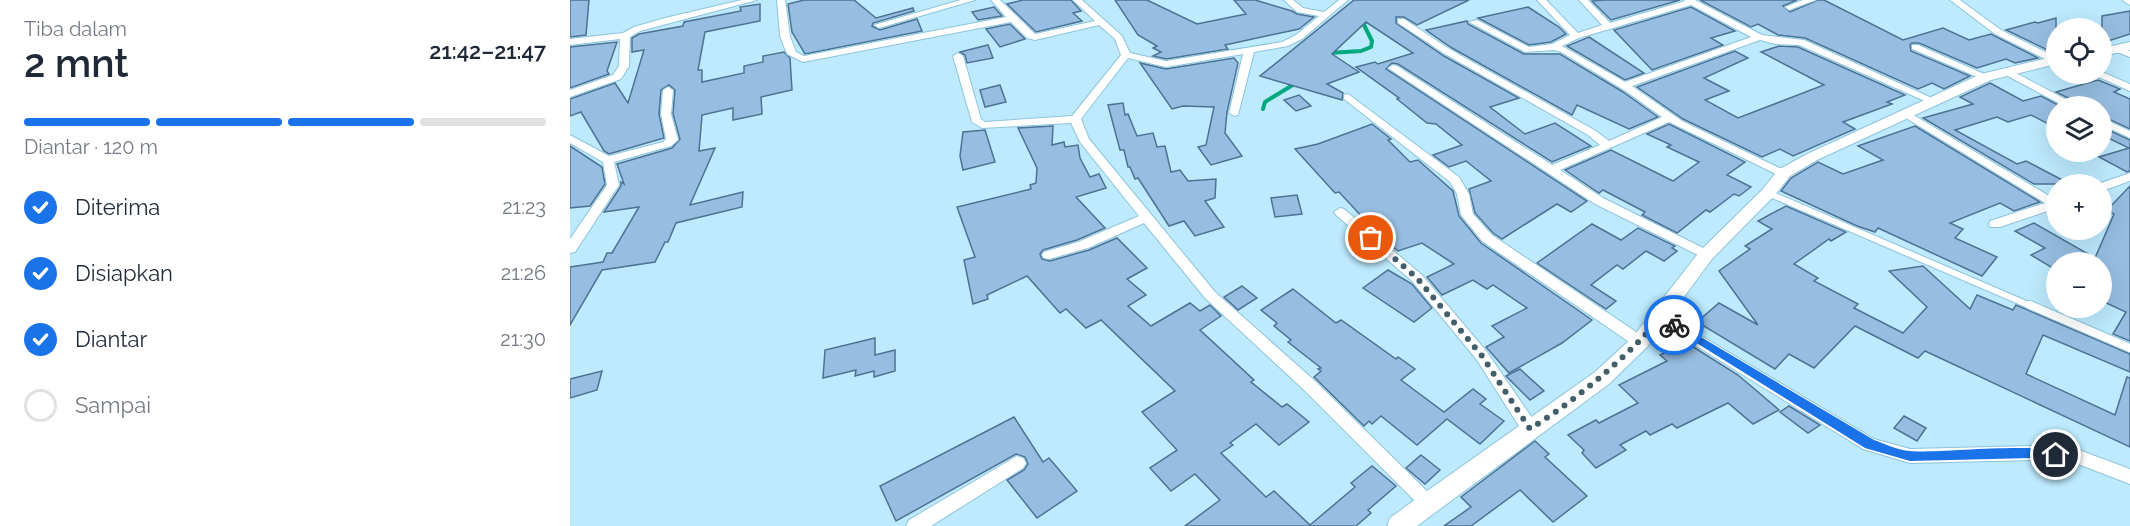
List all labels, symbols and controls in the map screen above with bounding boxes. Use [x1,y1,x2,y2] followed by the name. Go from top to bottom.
[24,17,127,41] text: Tiba dalam
[2046,18,2112,318] map controls
[2046,18,2112,84] button: locate
[429,38,546,64] text: 21:42–21:47
[24,40,129,86] text: 2 mnt
[2046,96,2112,162] button: layers
[24,135,158,159] text: Diantar · 120 m
[2046,174,2112,240] button: +
[24,191,57,224] icon: check
[75,194,160,220] text: Diterima
[502,195,546,219] text: 21:23
[1345,212,1396,263] pin
[1354,221,1387,254] icon: bag
[2046,252,2112,318] button: −
[24,257,57,290] icon: check
[75,260,173,286] text: Disiapkan
[501,261,546,285] text: 21:26
[1644,295,1704,355] courier
[1658,309,1691,342] icon: bike
[24,323,57,356] icon: check
[75,326,147,352] text: Diantar
[500,327,546,351] text: 21:30
[75,392,151,418] text: Sampai
[2030,429,2081,480] pin
[2039,438,2072,471] icon: home

